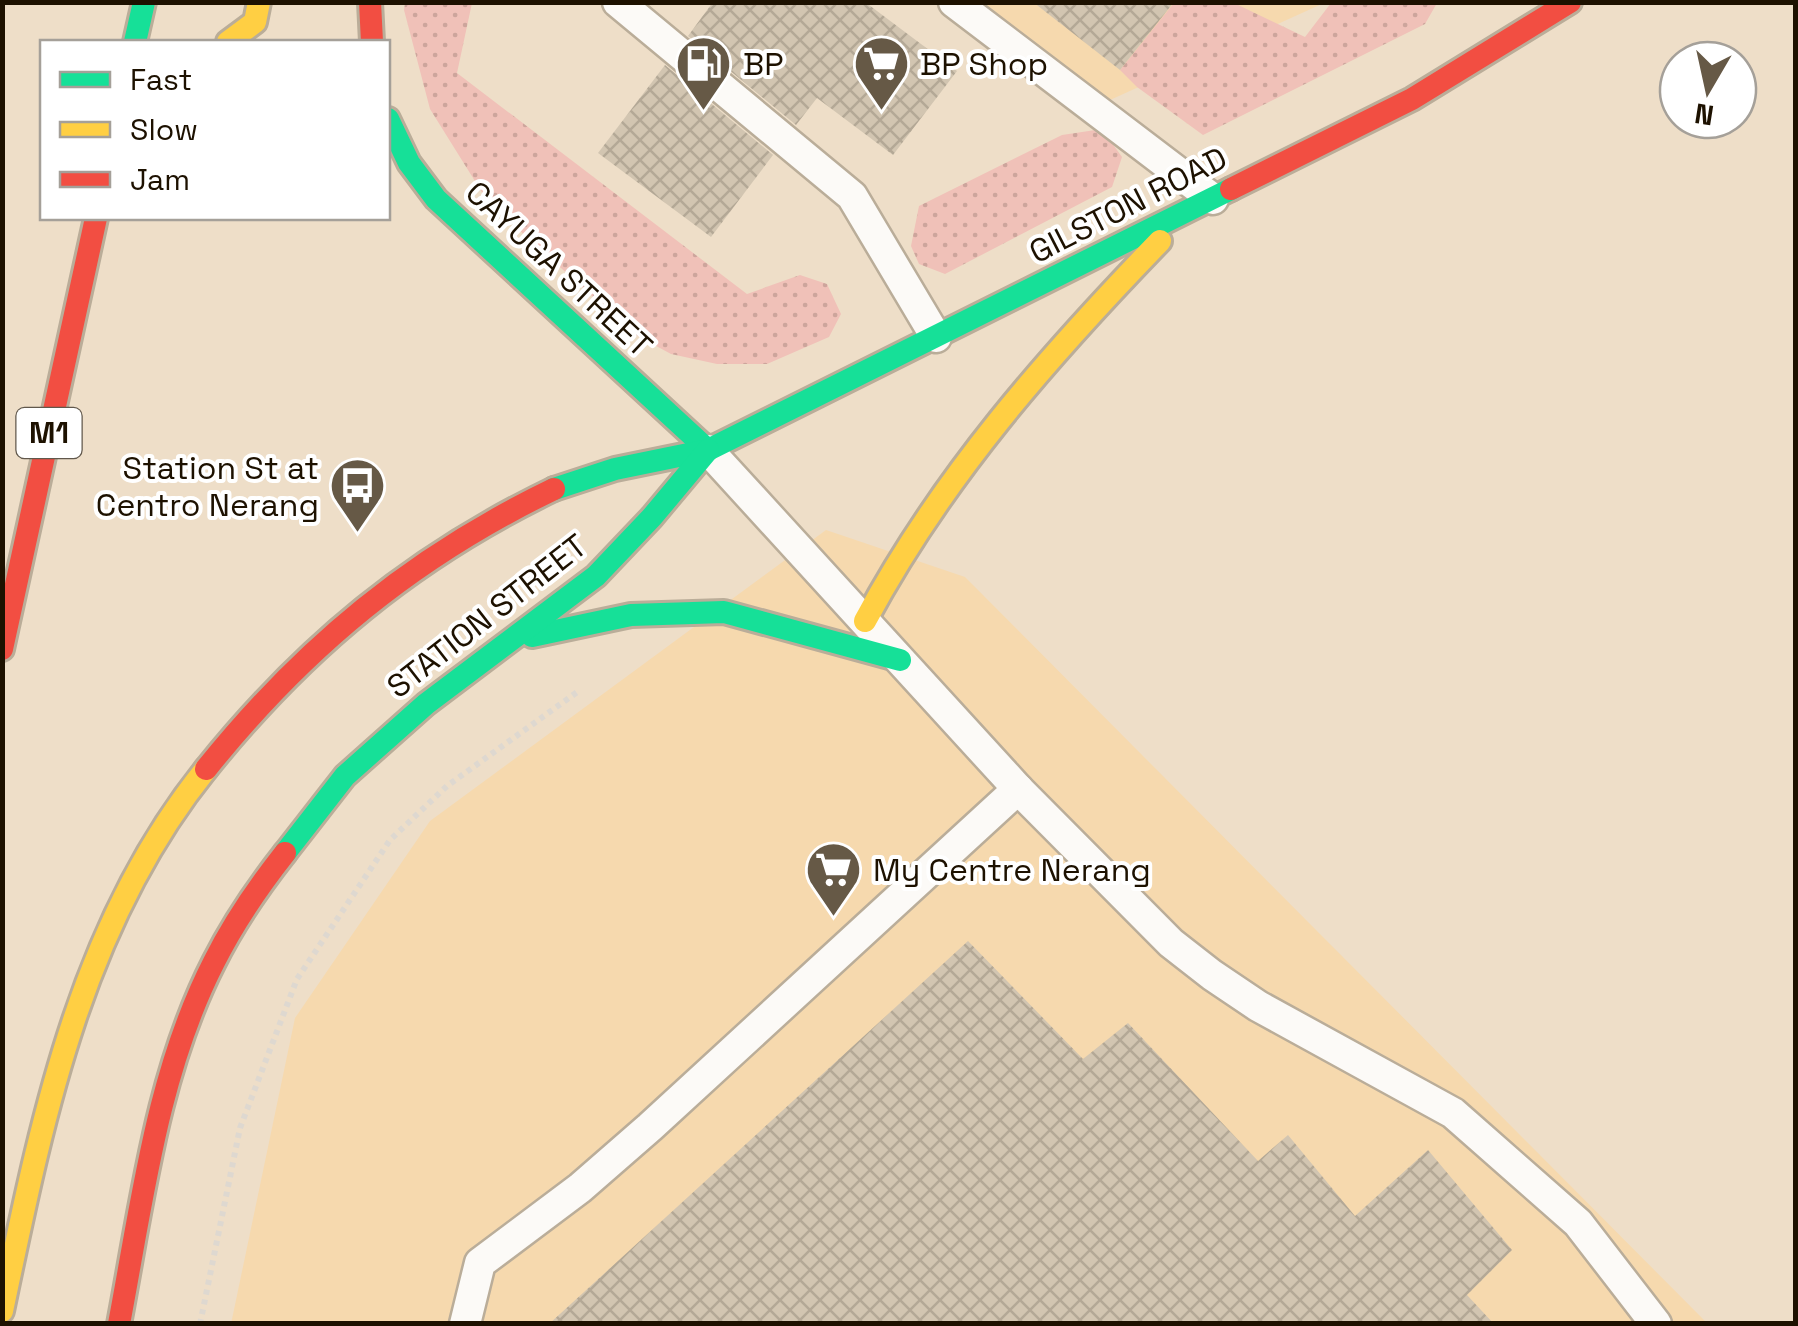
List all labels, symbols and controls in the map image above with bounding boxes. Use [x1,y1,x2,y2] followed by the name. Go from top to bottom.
[674,34,734,113] fuel station icon: BP
[851,34,911,113] supermarket icon: BP Shop
[40,40,390,220] legend
[1658,40,1758,140] north arrow
[743,44,783,84] place label: BP
[920,44,1048,84] place label: BP Shop
[130,60,192,99] text: Fast
[1692,95,1716,134] text: N
[130,110,198,149] text: Slow
[1022,138,1234,272] street label: GILSTON ROAD
[130,160,190,199] text: Jam
[457,172,661,366] street label: CAYUGA STREET
[17,408,82,458] road number: M1
[96,448,319,525] place label: Station St at Centro Nerang
[328,456,388,535] bus stop icon: Station St at Centro Nerang
[379,525,595,707] street label: STATION STREET
[804,840,864,919] supermarket icon: My Centre Nerang
[873,850,1151,890] place label: My Centre Nerang

